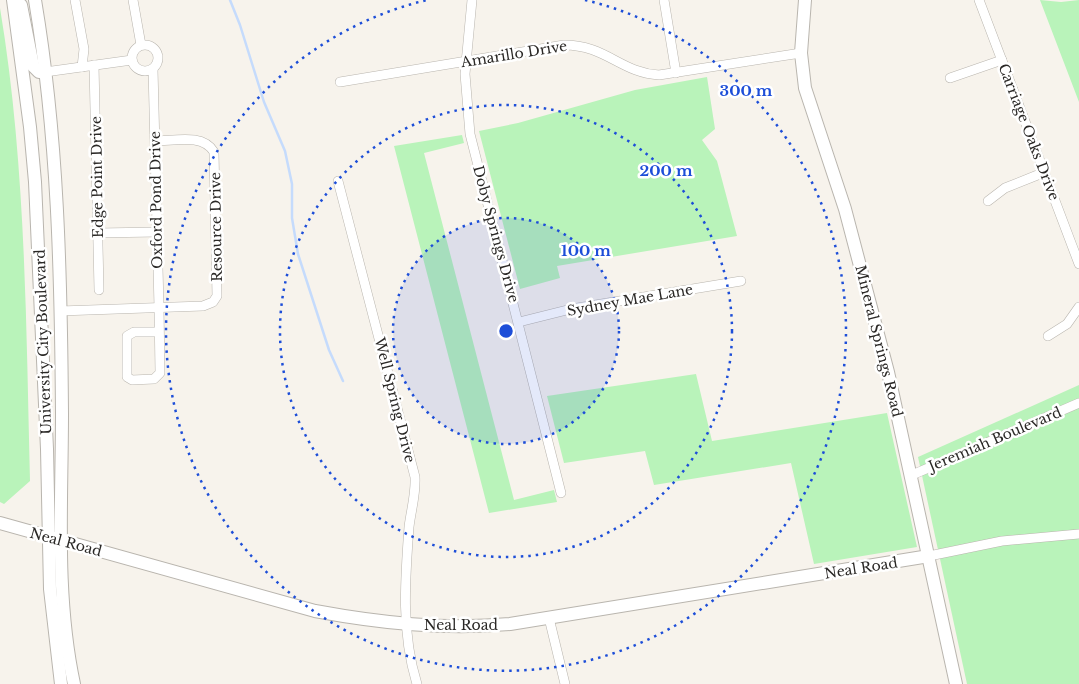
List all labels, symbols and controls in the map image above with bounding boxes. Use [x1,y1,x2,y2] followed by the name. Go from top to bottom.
[459,37,568,71] street label: Amarillo Drive
[995,61,1063,203] street label: Carriage Oaks Drive
[720,81,773,100] text: 300 m
[87,116,107,238] street label: Edge Point Drive
[146,131,166,269] street label: Oxford Pond Drive
[640,161,693,180] text: 200 m
[469,163,523,305] street label: Doby Springs Drive
[206,172,226,282] street label: Resource Drive
[561,241,611,260] text: 100 m
[31,248,55,435] street label: University City Boulevard
[851,263,907,420] street label: Mineral Springs Road
[566,280,694,320] street label: Sydney Mae Lane
[497,322,515,340] centre of rings
[370,335,419,464] street label: Well Spring Drive
[924,403,1065,476] street label: Jeremiah Boulevard
[28,524,105,560] street label: Neal Road
[823,553,899,583] street label: Neal Road
[424,616,498,634] street label: Neal Road

